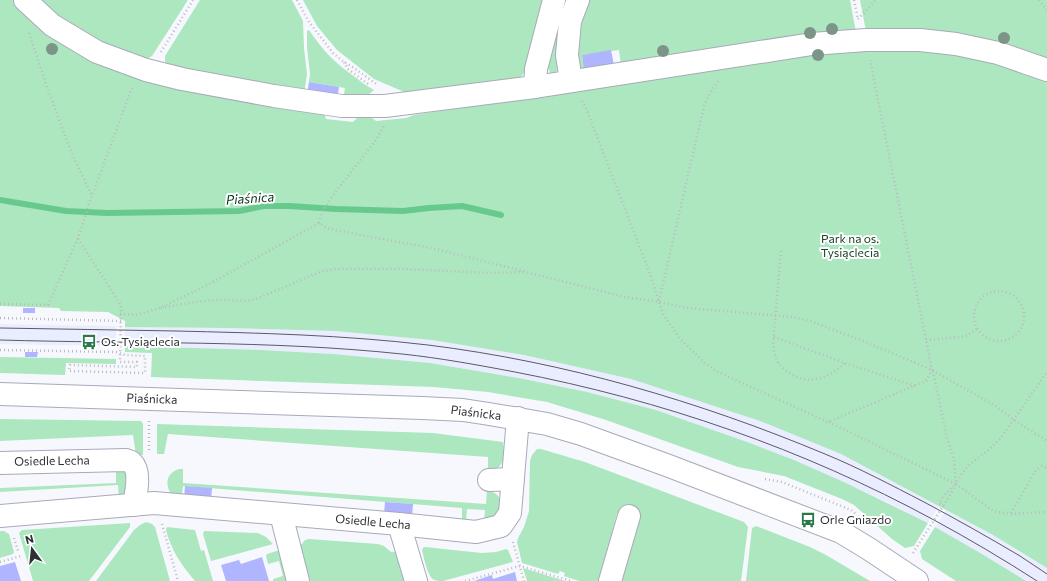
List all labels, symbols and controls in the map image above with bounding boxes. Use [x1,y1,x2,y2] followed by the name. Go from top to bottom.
[225,188,275,208] water label: Piaśnica
[821,231,879,259] park label: Park na os. Tysiąclecia
[80,333,98,351] bus stop icon: Os. Tysiąclecia
[101,334,180,348] place label: Os. Tysiąclecia
[126,390,178,406] street label: Piaśnicka
[450,402,502,422] street label: Piaśnicka
[14,452,90,468] street label: Osiedle Lecha
[335,511,411,531] street label: Osiedle Lecha
[799,511,817,529] bus stop icon: Orle Gniazdo
[820,512,891,526] place label: Orle Gniazdo
[12,529,52,569] north arrow
[24,532,35,546] text: N

